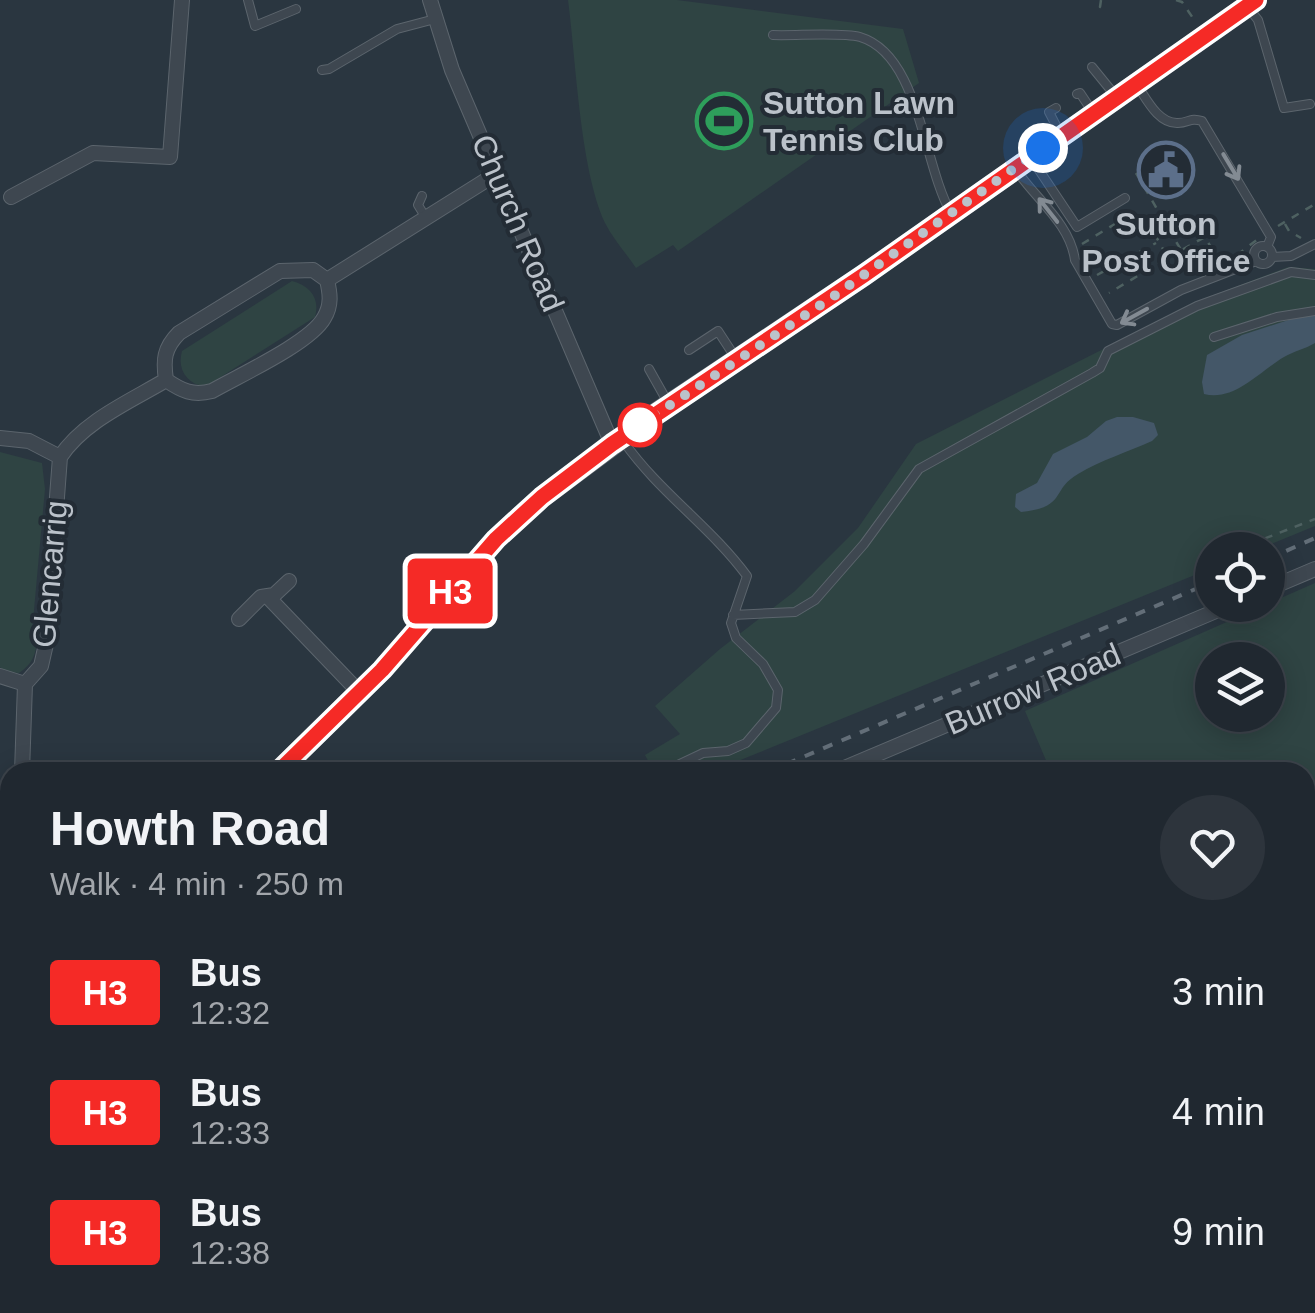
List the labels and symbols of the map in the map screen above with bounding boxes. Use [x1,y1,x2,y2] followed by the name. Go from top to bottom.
[763,85,955,158] place label: Sutton Lawn Tennis Club
[694,91,754,151] sports icon: Sutton Lawn Tennis Club
[1018,123,1068,173] your location
[465,129,571,317] street label: Church Road
[1136,140,1196,200] public building icon: Sutton Post Office
[1221,152,1241,181] one-way arrow
[1038,197,1060,223] one-way arrow
[1082,206,1250,279] place label: Sutton Post Office
[1120,307,1150,327] one-way arrow
[619,404,661,446] unlabelled marker
[26,499,74,649] street label: Glencarrig
[405,558,495,624] line badge: H3
[940,636,1126,742] street label: Burrow Road

